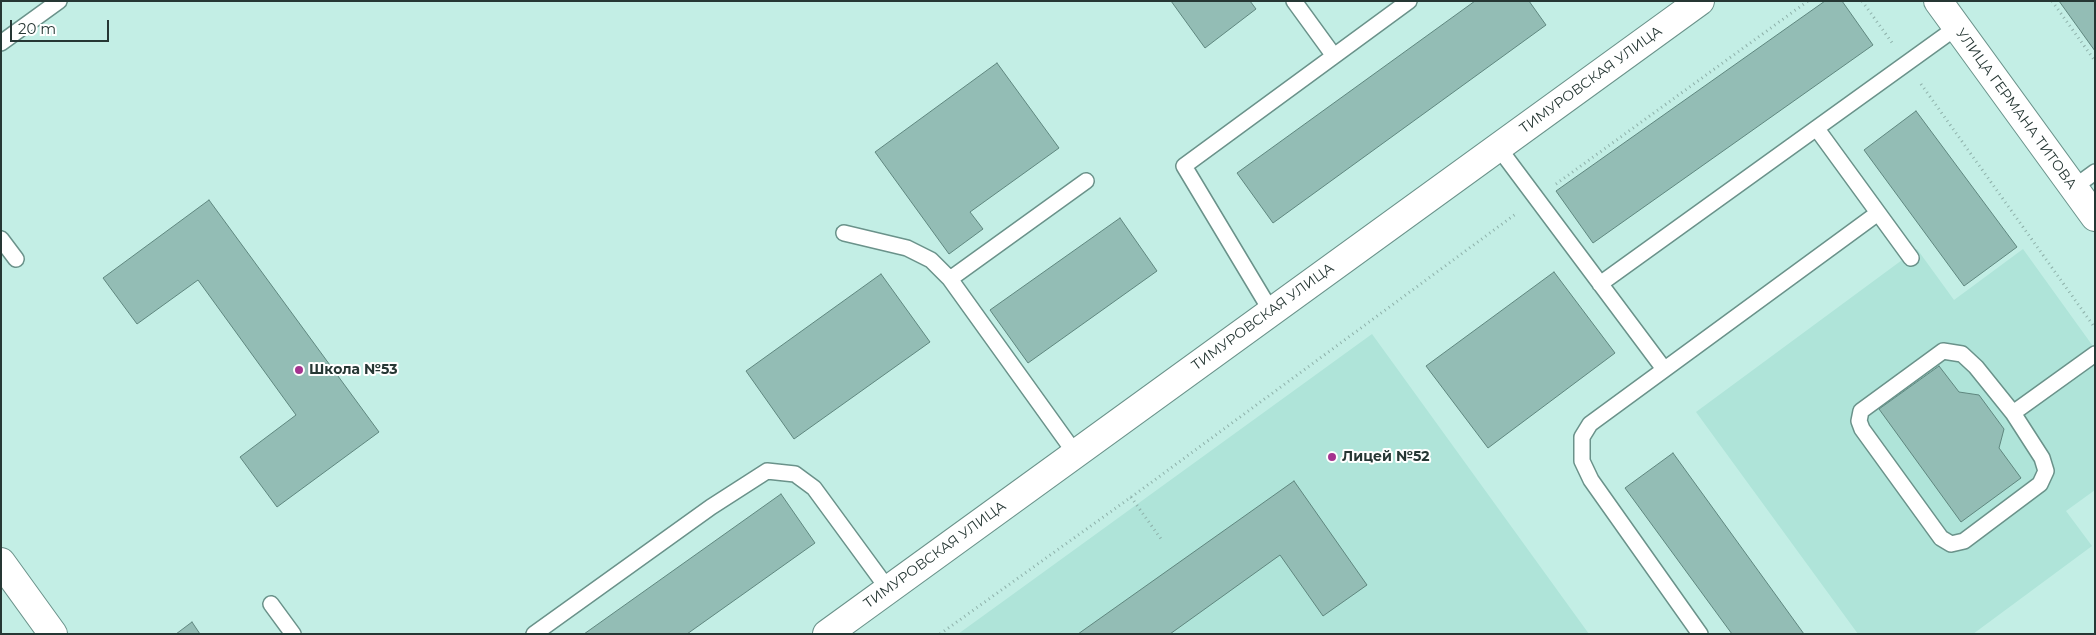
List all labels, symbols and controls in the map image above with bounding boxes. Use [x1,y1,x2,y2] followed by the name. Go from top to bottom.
[12,10,111,42] scale bar
[18,19,56,38] text: 20 m
[1517,23,1665,137] street label: ТИМУРОВСКАЯ УЛИЦА
[1952,25,2080,193] street label: УЛИЦА ГЕРМАНА ТИТОВА
[1189,260,1337,374] street label: ТИМУРОВСКАЯ УЛИЦА
[309,362,398,378] place label: Школа №53
[293,364,305,376] marker: Школа №53
[1342,449,1429,465] place label: Лицей №52
[1326,451,1338,463] marker: Лицей №52
[861,498,1009,612] street label: ТИМУРОВСКАЯ УЛИЦА

